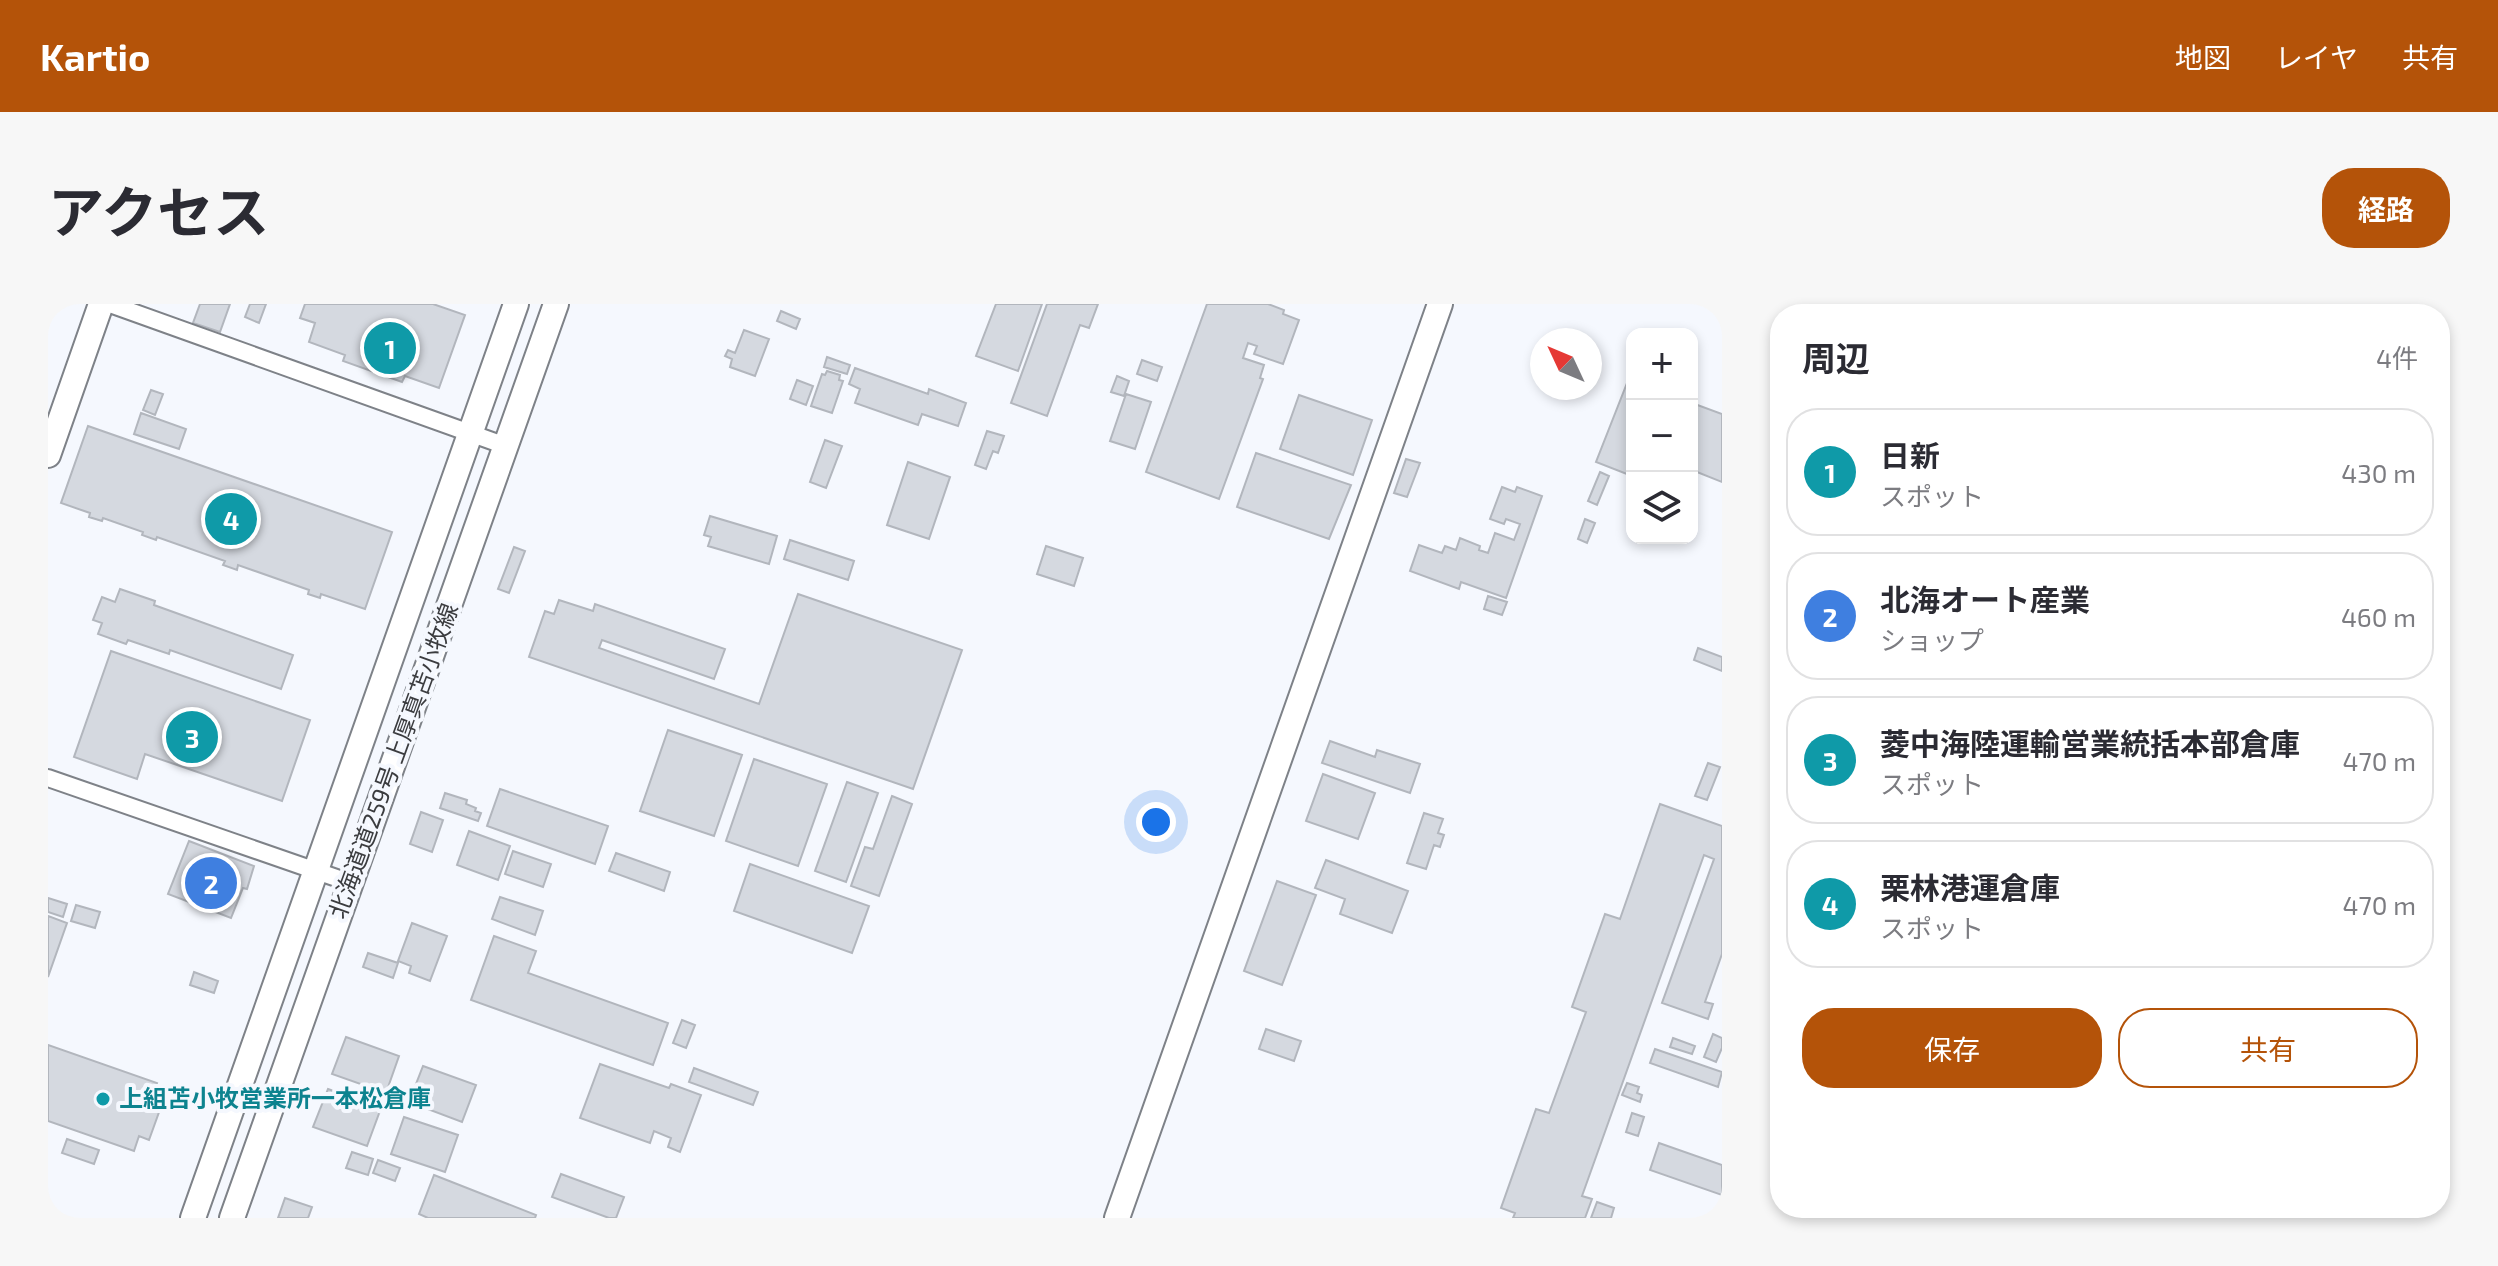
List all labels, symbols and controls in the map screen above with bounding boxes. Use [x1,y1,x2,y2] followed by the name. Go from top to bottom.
[40,33,150,79] text: Kartio
[2175,40,2231,74] text: 地図
[2275,40,2358,74] text: レイヤ
[2402,40,2458,74] text: 共有
[2322,168,2450,248] button: 経路
[48,177,269,244] text: アクセス
[364,318,416,378] pin: 1
[1530,328,1602,400] north arrow
[1626,328,1698,544] map controls
[1626,328,1698,400] button: +
[1802,337,1870,378] text: 周辺
[2376,342,2418,373] text: 4件
[1626,400,1698,472] button: −
[1880,437,1940,473] text: 日新
[1824,457,1836,488] text: 1
[2341,457,2416,488] text: 430 m
[1626,472,1698,544] button: layers
[1880,480,1984,511] text: スポット
[205,489,257,549] pin: 4
[1880,581,2090,617] text: 北海オート産業
[322,599,463,922] street label: 北海道道259号 上厚真苫小牧線
[1822,601,1838,632] text: 2
[2341,601,2416,632] text: 460 m
[1880,624,1984,655] text: ショップ
[166,707,218,767] pin: 3
[1880,725,2300,761] text: 菱中海陸運輸営業統括本部倉庫
[1823,745,1837,776] text: 3
[2342,745,2416,776] text: 470 m
[1880,768,1984,799] text: スポット
[1136,802,1176,842] your location
[185,853,237,913] pin: 2
[1880,869,2060,905] text: 栗林港運倉庫
[1822,889,1838,920] text: 4
[2342,889,2416,920] text: 470 m
[1880,912,1984,943] text: スポット
[1802,1008,2102,1088] button: 保存
[2118,1008,2418,1088] button: 共有
[119,1083,431,1112] place label: 上組苫小牧営業所一本松倉庫
[94,1090,112,1108] marker: 上組苫小牧営業所一本松倉庫

